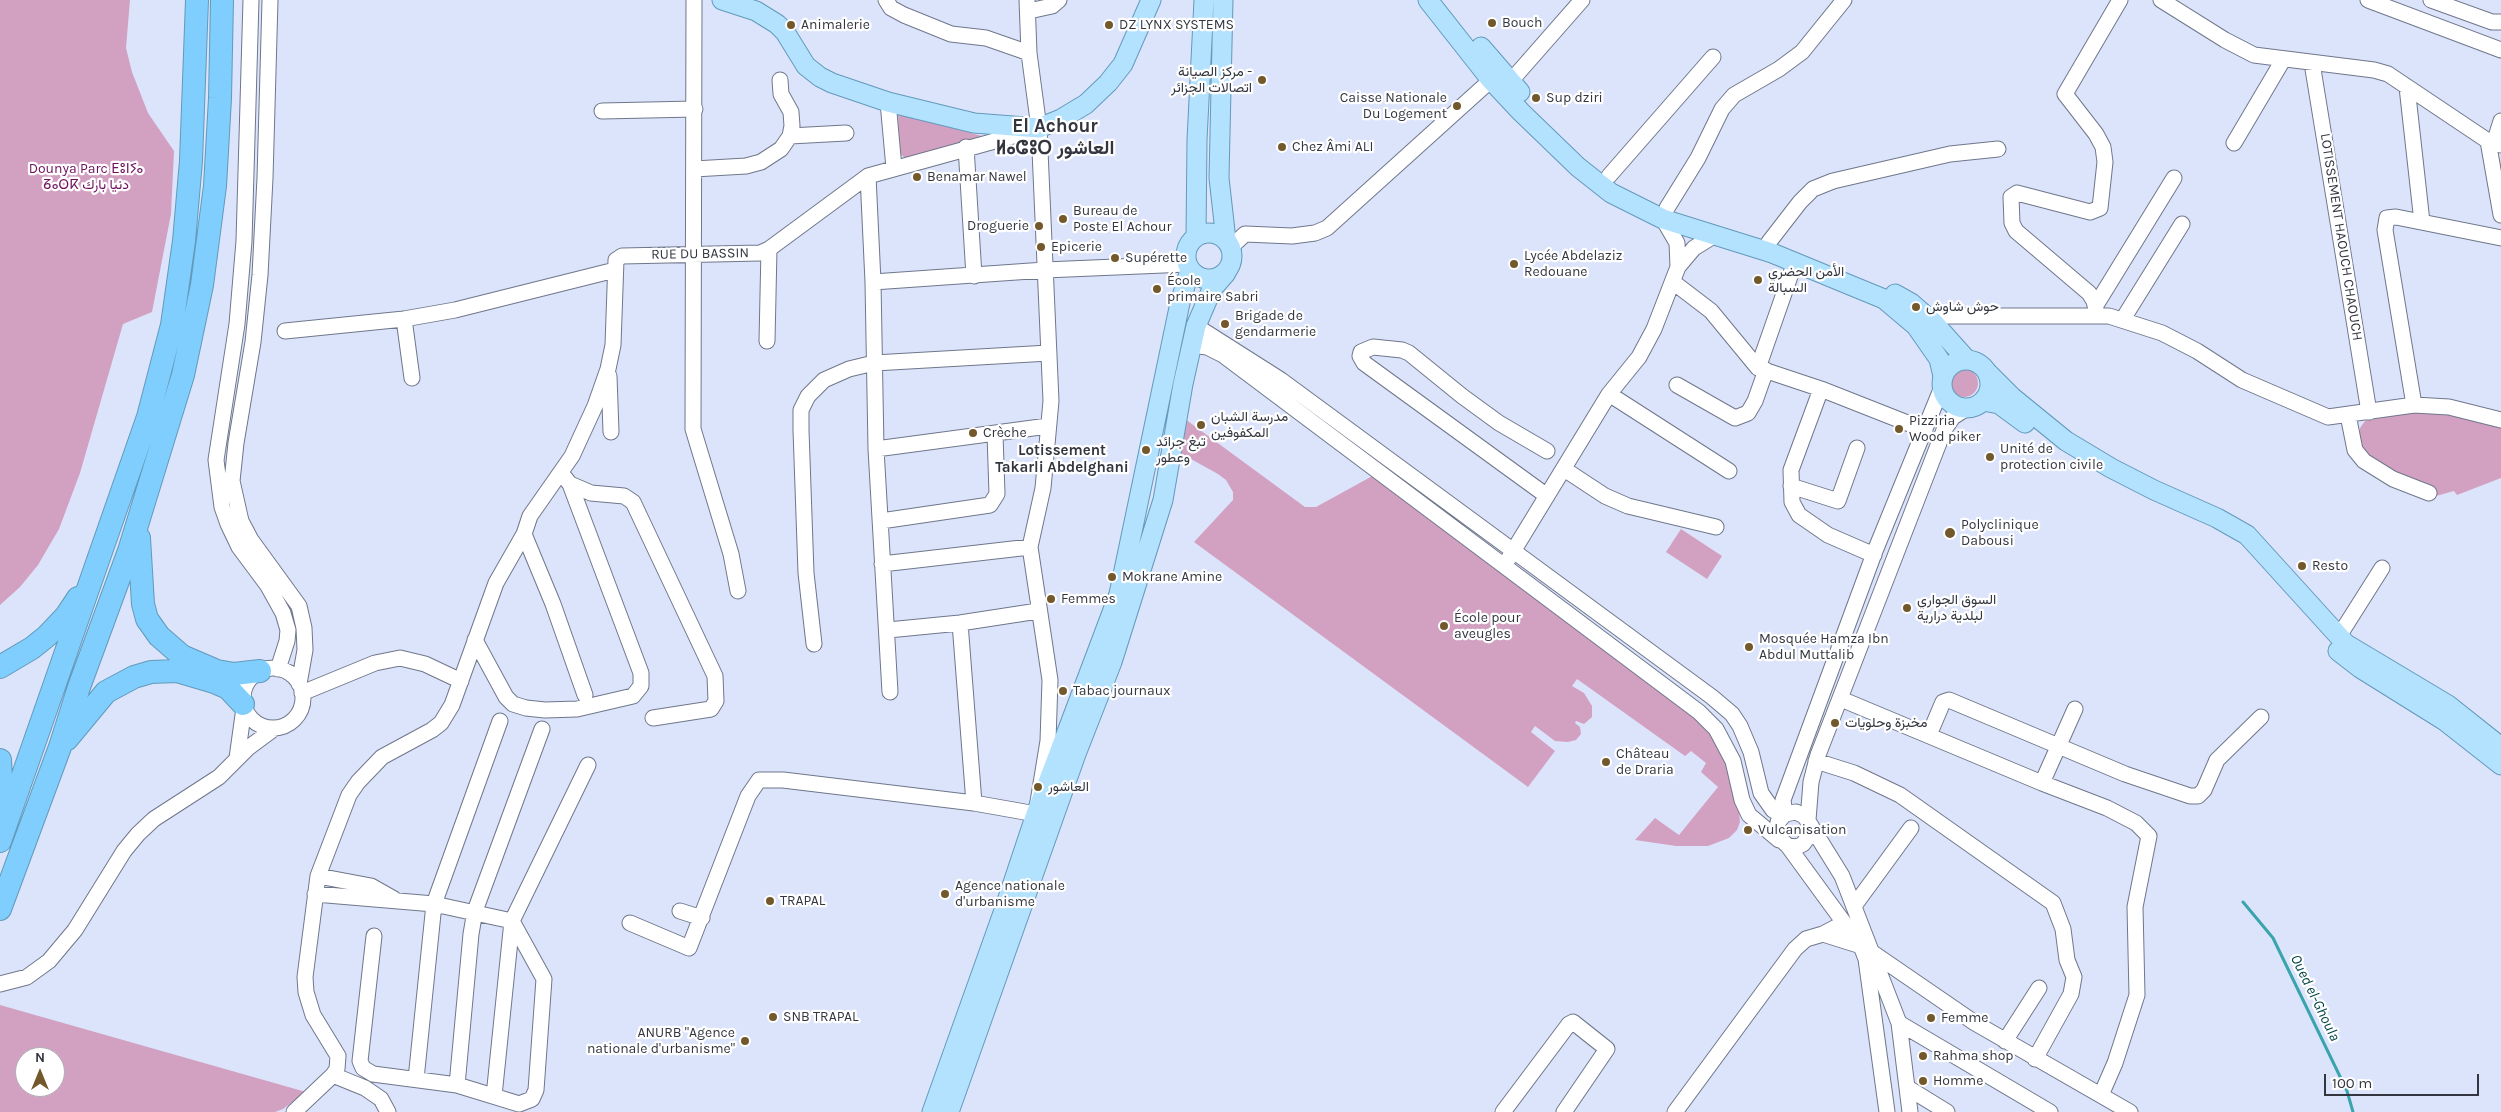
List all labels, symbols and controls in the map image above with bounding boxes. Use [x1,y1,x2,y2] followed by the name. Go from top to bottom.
[1502,15,1543,31] place label: Bouch
[801,17,870,33] place label: Animalerie
[1119,17,1234,33] place label: DZ LYNX SYSTEMS
[1486,17,1498,29] marker: Bouch
[785,19,797,31] marker: Animalerie
[1103,19,1115,31] marker: DZ LYNX SYSTEMS
[1171,64,1252,96] place label: مركز الصيانة - اتصالات الجزائر
[1256,74,1268,86] marker: مركز الصيانة - اتصالات الجزائر
[1340,90,1447,122] place label: Caisse Nationale Du Logement
[1546,90,1603,106] place label: Sup dziri
[1530,92,1542,104] marker: Sup dziri
[1451,100,1463,112] marker: Caisse Nationale Du Logement
[996,116,1114,160] district label: El Achour ⵍⴰⵛⵓⵔ العاشور
[2316,132,2366,342] street label: LOTISSEMENT HAOUCH CHAOUCH
[1292,139,1373,155] place label: Chez Âmi ALI
[1276,141,1288,153] marker: Chez Âmi ALI
[29,161,143,193] park label: Dounya Parc ⴹⵓⵏⵢⴰ ⵒⴰⵔⴽ دنيا بارك
[927,169,1027,185] place label: Benamar Nawel
[911,171,923,183] marker: Benamar Nawel
[1073,203,1172,236] place label: Bureau de Poste El Achour
[1057,213,1069,225] marker: Bureau de Poste El Achour
[967,218,1029,234] place label: Droguerie
[1033,220,1045,232] marker: Droguerie
[1051,239,1102,255] place label: Epicerie
[1035,241,1047,253] marker: Epicerie
[651,245,749,263] street label: RUE DU BASSIN
[1524,248,1623,280] place label: Lycée Abdelaziz Redouane
[1125,250,1187,266] place label: Supérette
[1109,252,1121,264] marker: Supérette
[1508,258,1520,270] marker: Lycée Abdelaziz Redouane
[1768,264,1844,296] place label: الأمن الحضري السبالة
[1167,273,1259,306] place label: École primaire Sabri
[1752,274,1764,286] marker: الأمن الحضري السبالة
[1151,283,1163,295] marker: École primaire Sabri
[1926,299,1999,315] place label: حوش شاوش
[1910,301,1922,313] marker: حوش شاوش
[1235,308,1316,341] place label: Brigade de gendarmerie
[1219,318,1231,330] marker: Brigade de gendarmerie
[1211,409,1288,442] place label: مدرسة الشبان المكفوفين
[1909,413,1980,446] place label: Pizziria Wood piker
[1195,419,1207,431] marker: مدرسة الشبان المكفوفين
[1893,423,1905,435] marker: Pizziria Wood piker
[983,425,1027,441] place label: Crèche
[967,427,979,439] marker: Crèche
[1156,434,1206,467] place label: تبغ جرائد وعطور
[2000,441,2103,474] place label: Unité de protection civile
[995,442,1129,477] district label: Lotissement Takarli Abdelghani
[1140,444,1152,456] marker: تبغ جرائد وعطور
[1984,451,1996,463] marker: Unité de protection civile
[1961,517,2039,550] place label: Polyclinique Dabousi
[1943,526,1957,540] marker: Polyclinique Dabousi
[2312,558,2348,574] place label: Resto
[2296,560,2308,572] marker: Resto
[1122,569,1222,585] place label: Mokrane Amine
[1106,571,1118,583] marker: Mokrane Amine
[1061,591,1116,607] place label: Femmes
[1917,592,1996,624] place label: السوق الجواري لبلدية درارية
[1045,593,1057,605] marker: Femmes
[1901,602,1913,614] marker: السوق الجواري لبلدية درارية
[1454,610,1521,642] place label: École pour aveugles
[1438,620,1450,632] marker: École pour aveugles
[1759,631,1889,664] place label: Mosquée Hamza Ibn Abdul Muttalib
[1743,641,1755,653] marker: Mosquée Hamza Ibn Abdul Muttalib
[1073,683,1170,699] place label: Tabac journaux
[1057,685,1069,697] marker: Tabac journaux
[1845,715,1928,731] place label: مخبزة وحلويات
[1829,717,1841,729] marker: مخبزة وحلويات
[1616,746,1674,779] place label: Château de Draria
[1600,756,1612,768] marker: Château de Draria
[1048,779,1089,795] place label: العاشور
[1032,781,1044,793] marker: العاشور
[1758,822,1846,838] place label: Vulcanisation
[1742,824,1754,836] marker: Vulcanisation
[955,878,1065,910] place label: Agence nationale d'urbanisme
[939,888,951,900] marker: Agence nationale d'urbanisme
[780,893,825,909] place label: TRAPAL
[764,895,776,907] marker: TRAPAL
[2286,952,2344,1044] water label: Oued el-Ghoula
[783,1009,858,1025] place label: SNB TRAPAL
[1941,1010,1989,1026] place label: Femme
[767,1011,779,1023] marker: SNB TRAPAL
[1925,1012,1937,1024] marker: Femme
[587,1025,735,1058] place label: ANURB "Agence nationale d'urbanisme"
[739,1035,751,1047] marker: ANURB "Agence nationale d'urbanisme"
[15,1047,65,1097] north arrow
[1933,1048,2013,1064] place label: Rahma shop
[35,1049,45,1066] text: N
[1917,1050,1929,1062] marker: Rahma shop
[2326,1064,2481,1096] scale bar
[1933,1073,1983,1089] place label: Homme
[2332,1074,2372,1092] text: 100 m
[1917,1075,1929,1087] marker: Homme

